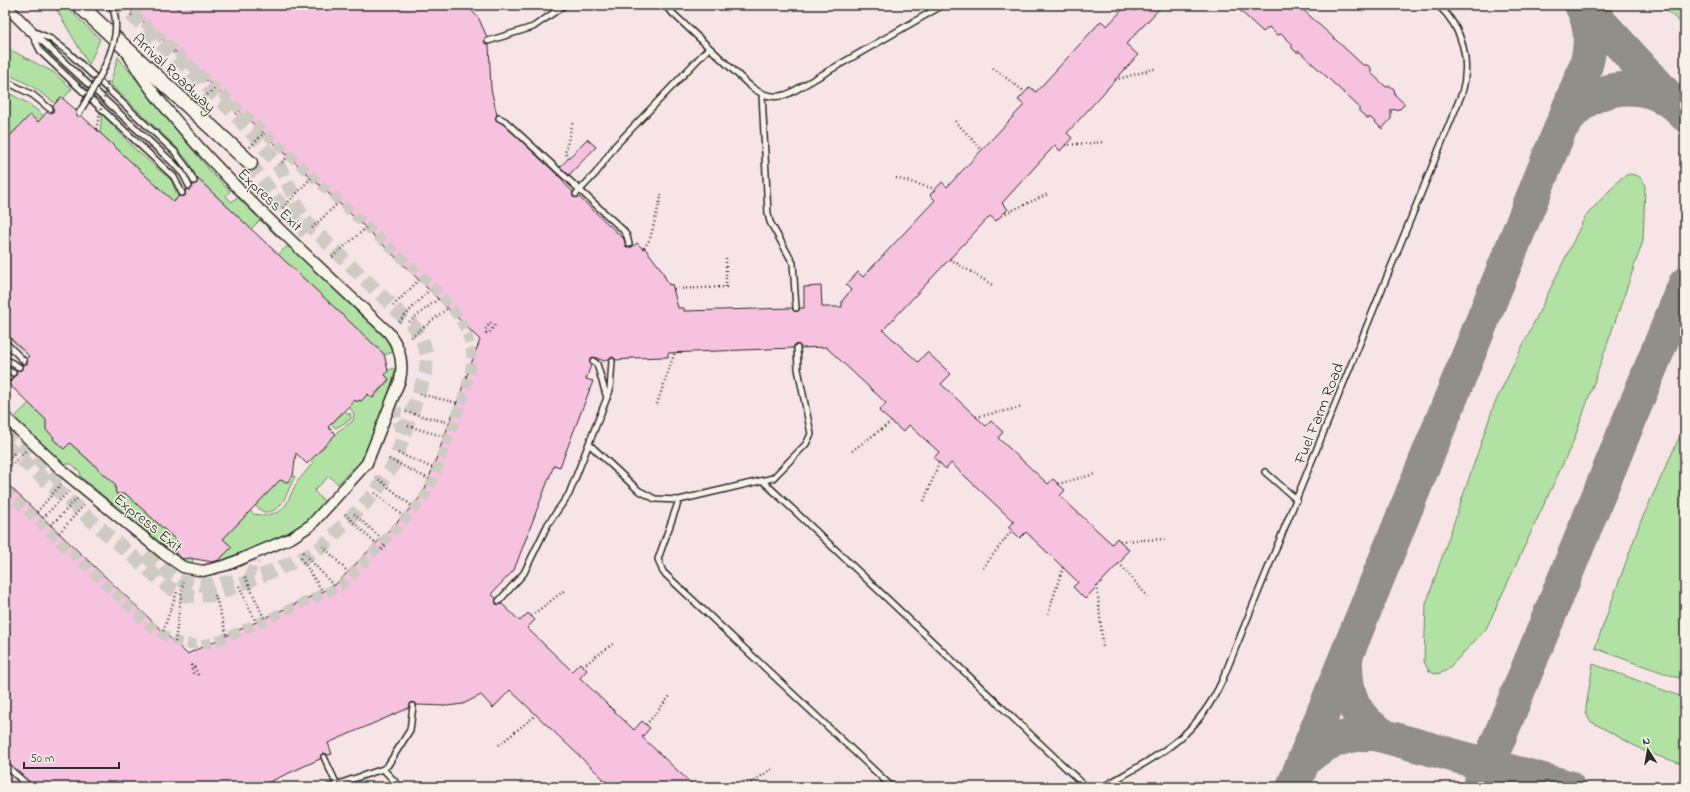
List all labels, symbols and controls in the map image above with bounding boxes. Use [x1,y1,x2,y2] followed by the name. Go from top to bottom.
[126,28,221,119] street label: Arrival Roadway
[231,163,308,238] street label: Express Exit
[1288,359,1351,469] street label: Fuel Farm Road
[108,488,188,559] street label: Express Exit
[1628,730,1668,770] north arrow
[1641,733,1651,750] text: N
[24,744,119,770] scale bar
[30,750,54,768] text: 50 m

